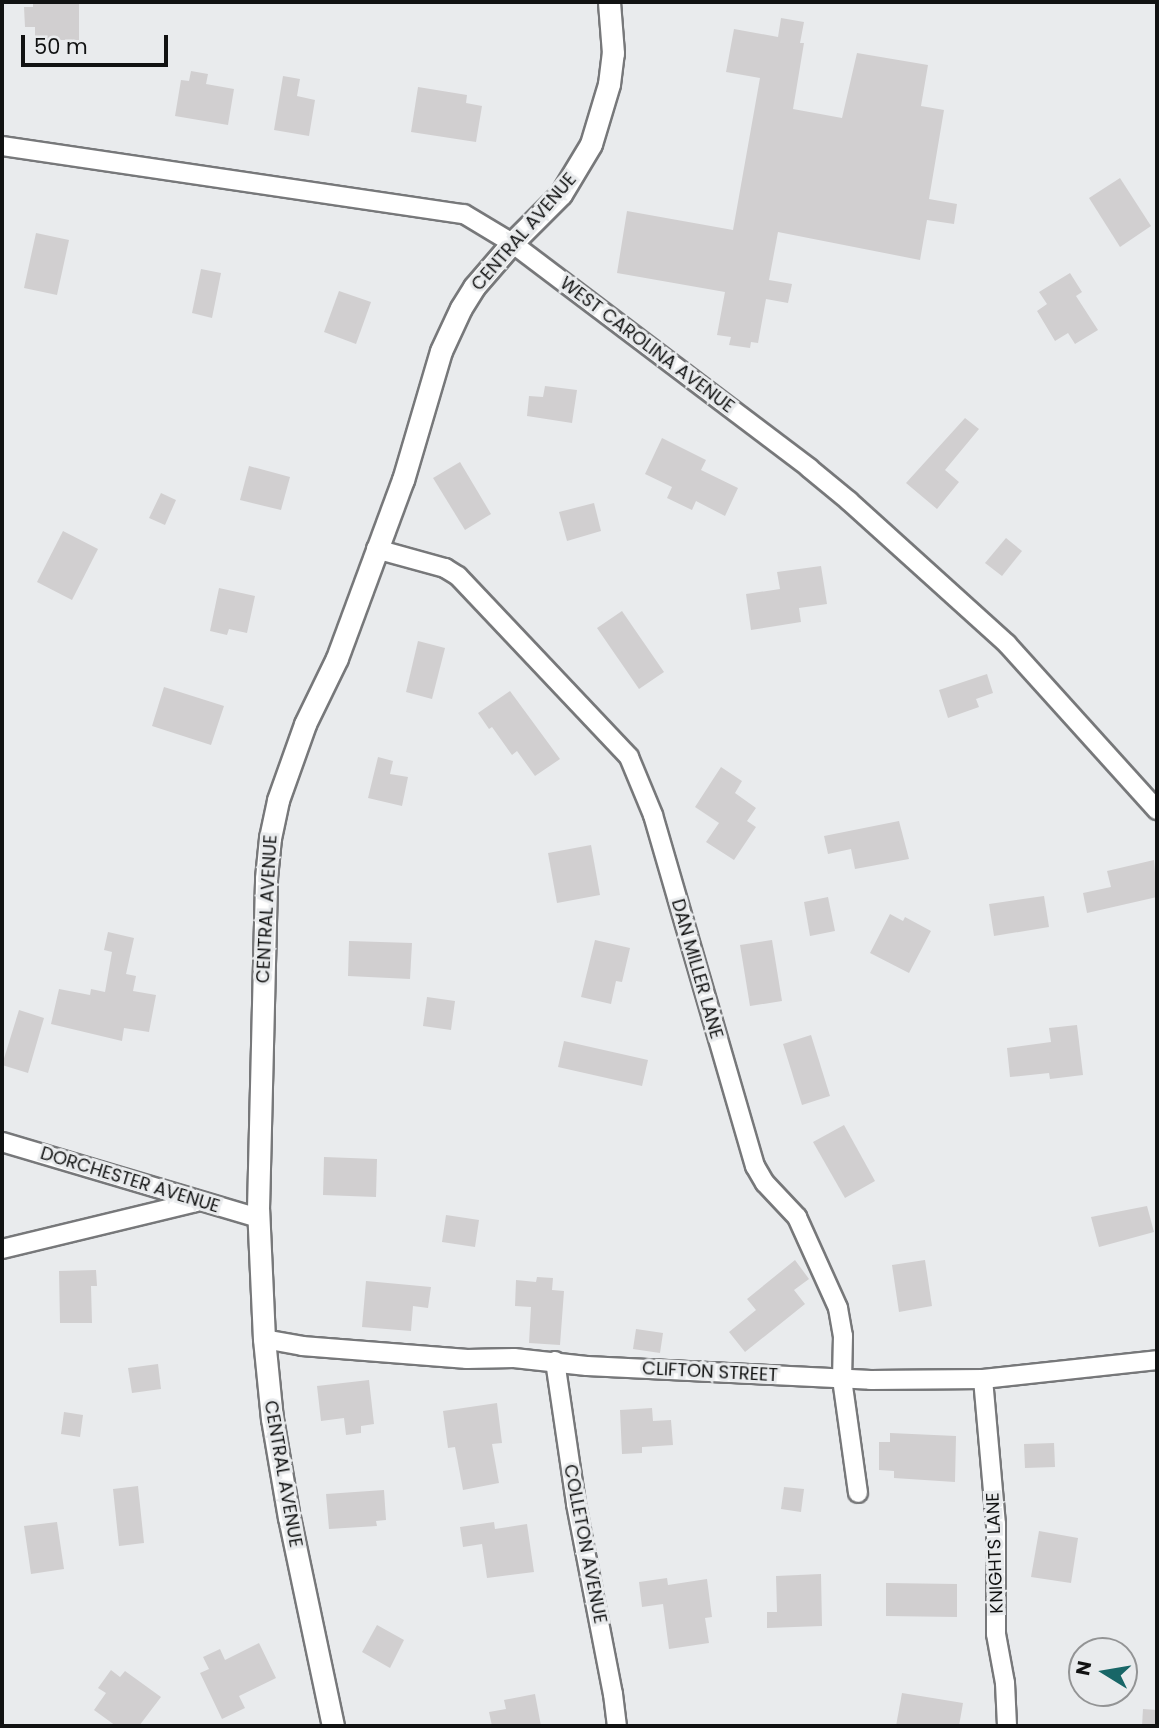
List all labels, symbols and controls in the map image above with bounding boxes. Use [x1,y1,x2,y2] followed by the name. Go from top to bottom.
[24,21,172,65] scale bar
[34,32,88,61] text: 50 m
[467,169,581,295] street label: CENTRAL AVENUE
[556,272,738,418] street label: WEST CAROLINA AVENUE
[252,834,282,984] street label: CENTRAL AVENUE
[667,897,727,1041] street label: DAN MILLER LANE
[38,1142,222,1218] street label: DORCHESTER AVENUE
[642,1358,778,1386] street label: CLIFTON STREET
[259,1399,307,1549] street label: CENTRAL AVENUE
[559,1463,611,1625] street label: COLLETON AVENUE
[982,1492,1008,1614] street label: KNIGHTS LANE
[1068,1637,1138,1707] north arrow
[1069,1659,1098,1678] text: N

